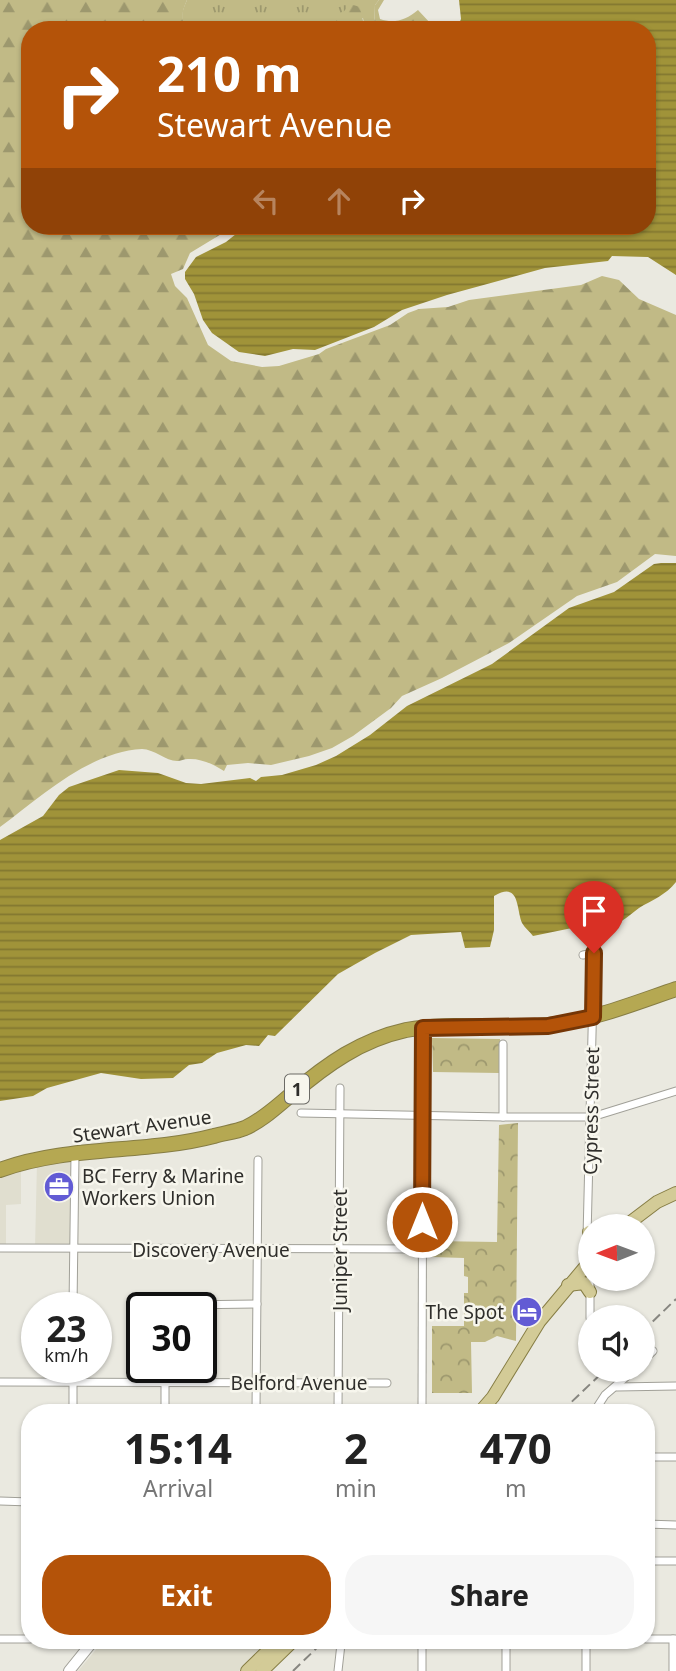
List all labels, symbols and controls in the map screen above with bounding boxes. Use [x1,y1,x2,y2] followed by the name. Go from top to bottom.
[157,40,302,106] text: 210 m
[42,49,133,140] icon: right
[157,103,392,146] text: Stewart Avenue
[247,182,285,220] icon: left
[320,182,358,220] icon: ahead
[393,182,431,220] icon: right
[564,881,624,953] pin
[575,892,613,930] icon: arrive
[577,1047,605,1175] street label: Cypress Street
[285,1074,309,1104] road number: 1
[71,1103,213,1149] street label: Stewart Avenue
[82,1163,244,1211] place label: BC Ferry & Marine Workers Union
[42,1170,76,1204] office icon: BC Ferry & Marine Workers Union
[385,1185,459,1259] position arrow
[327,1189,353,1313] street label: Juniper Street
[578,1214,654,1292] north arrow
[578,1214,655,1382] map controls
[132,1237,290,1263] street label: Discovery Avenue
[126,1292,217,1383] speed limit sign: 30
[510,1295,544,1329] hotel icon: The Spot
[426,1299,504,1325] place label: The Spot
[46,1305,87,1352] text: 23
[578,1305,655,1382] button: sound
[44,1343,89,1367] text: km/h
[231,1370,367,1396] street label: Belford Avenue
[124,1419,232,1476] text: 15:14
[344,1419,368,1476] text: 2
[480,1419,552,1476] text: 470
[143,1472,213,1504] text: Arrival
[335,1472,377,1504] text: min
[505,1472,527,1504] text: m
[42,1555,331,1635] button: Exit
[345,1555,634,1635] button: Share

